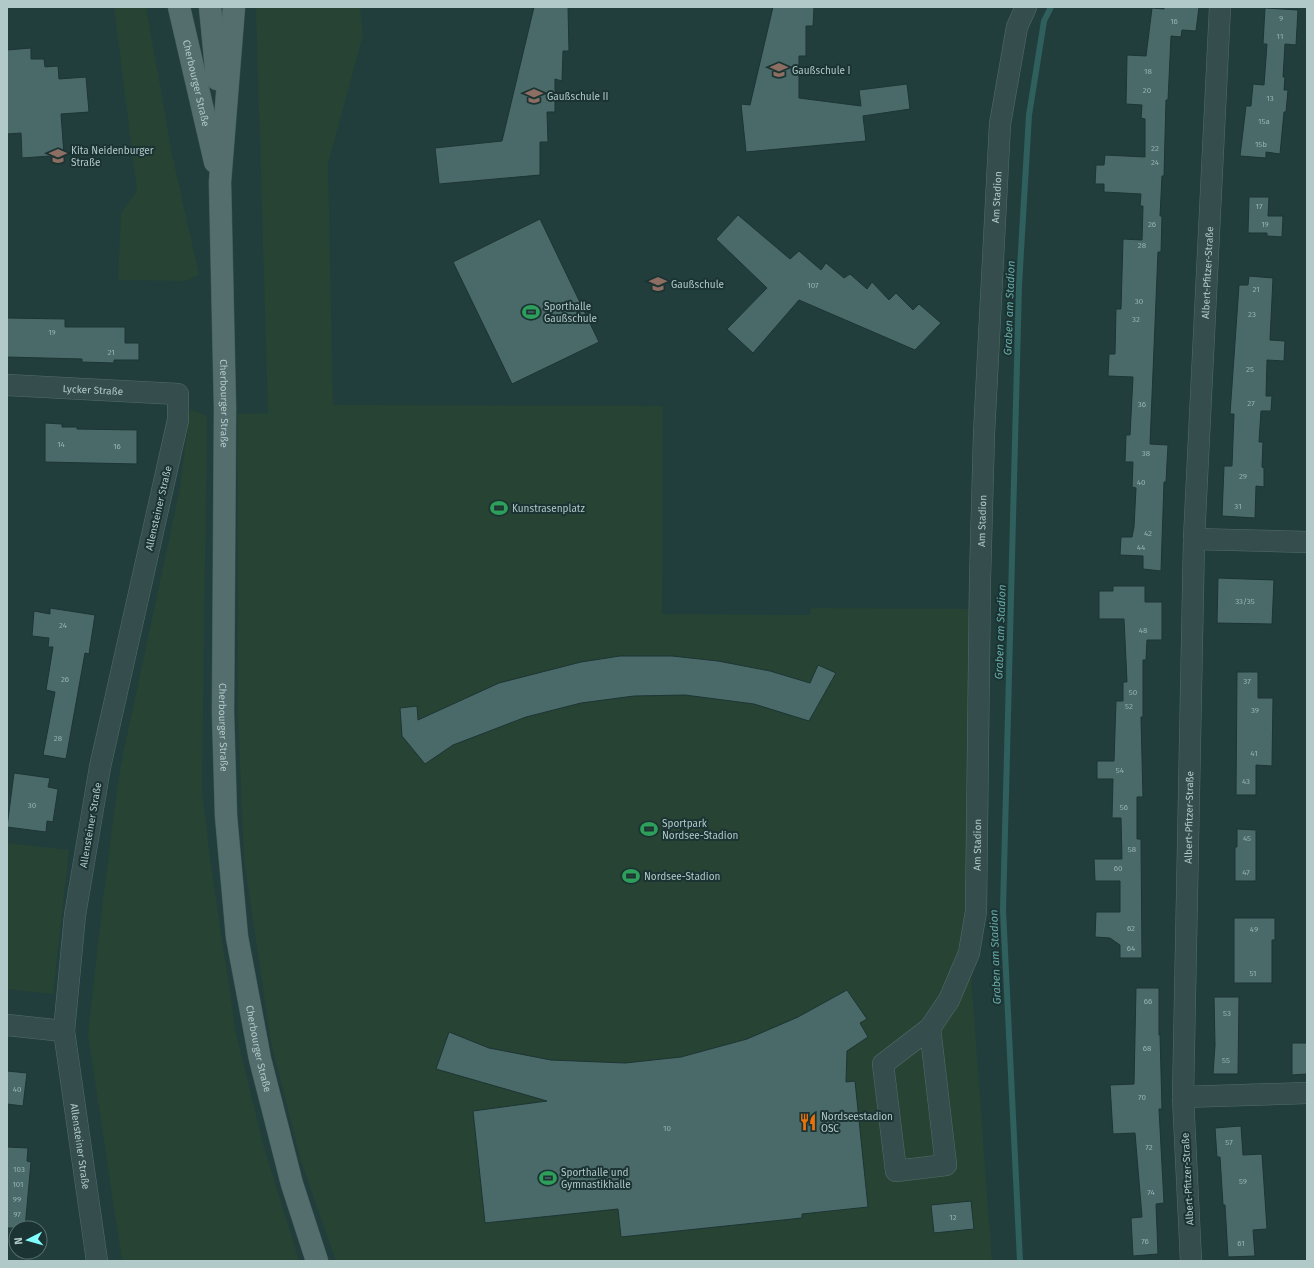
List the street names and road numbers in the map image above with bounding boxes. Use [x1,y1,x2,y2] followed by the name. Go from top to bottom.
[180,39,212,128] street label: Cherbourger Straße
[990,171,1005,223] street label: Am Stadion
[1200,226,1216,319] street label: Albert-Pfitzer-Straße
[217,359,230,448] street label: Cherbourger Straße
[62,383,123,398] street label: Lycker Straße
[143,465,175,552] street label: Allensteiner Straße
[976,495,989,547] street label: Am Stadion
[216,683,230,772] street label: Cherbourger Straße
[1183,771,1196,864] street label: Albert-Pfitzer-Straße
[78,782,104,869] street label: Allensteiner Straße
[971,819,984,871] street label: Am Stadion
[243,1004,273,1094] street label: Cherbourger Straße
[67,1103,92,1190] street label: Allensteiner Straße
[1180,1132,1196,1225] street label: Albert-Pfitzer-Straße

